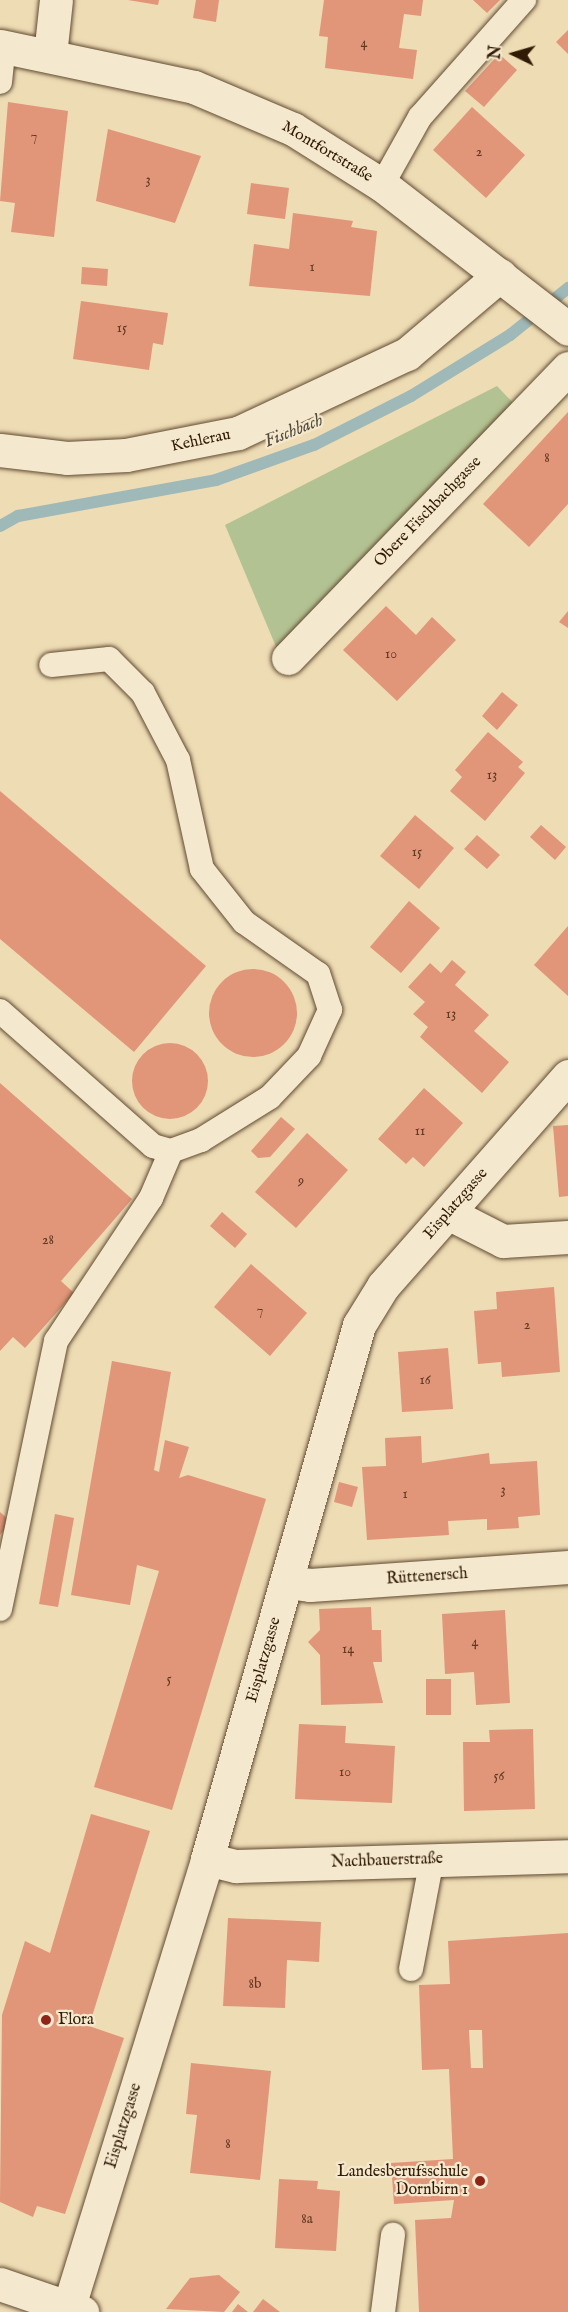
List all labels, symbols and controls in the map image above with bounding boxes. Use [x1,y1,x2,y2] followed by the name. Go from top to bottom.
[484,24,544,84] north arrow
[361,35,367,51] house number: 4
[486,45,507,60] text: N
[278,117,376,187] street label: Montfortstraße
[31,128,37,144] house number: 7
[476,144,482,160] house number: 2
[145,172,151,188] house number: 3
[309,259,315,275] house number: 1
[117,320,127,336] house number: 15
[261,410,327,454] water label: Fischbach
[170,425,232,457] street label: Kehlerau
[544,450,550,466] house number: 8
[370,453,486,571] street label: Obere Fischbachgasse
[385,646,397,662] house number: 10
[487,767,497,783] house number: 13
[412,844,422,860] house number: 15
[446,1006,456,1022] house number: 13
[415,1123,425,1139] house number: 11
[420,1165,492,1243] street label: Eisplatzgasse
[298,1173,304,1189] house number: 9
[42,1232,54,1248] house number: 28
[257,1302,263,1318] house number: 7
[524,1317,530,1333] house number: 2
[419,1372,431,1388] house number: 16
[500,1482,506,1498] house number: 3
[402,1486,408,1502] house number: 1
[386,1565,468,1589] street label: Rüttenersch
[243,1615,285,1705] street label: Eisplatzgasse
[472,1634,478,1650] house number: 4
[342,1641,354,1657] house number: 14
[166,1671,172,1687] house number: 5
[339,1764,351,1780] house number: 10
[494,1768,504,1784] house number: 56
[331,1849,443,1873] street label: Nachbauerstraße
[249,1976,261,1992] house number: 8b
[58,2010,94,2030] place label: Flora
[39,2013,53,2027] marker: Flora
[102,2081,146,2171] street label: Eisplatzgasse
[225,2136,231,2152] house number: 8
[337,2162,468,2200] place label: Landesberufsschule Dornbirn 1
[473,2174,487,2188] marker: Landesberufsschule Dornbirn 1
[301,2211,313,2227] house number: 8a

